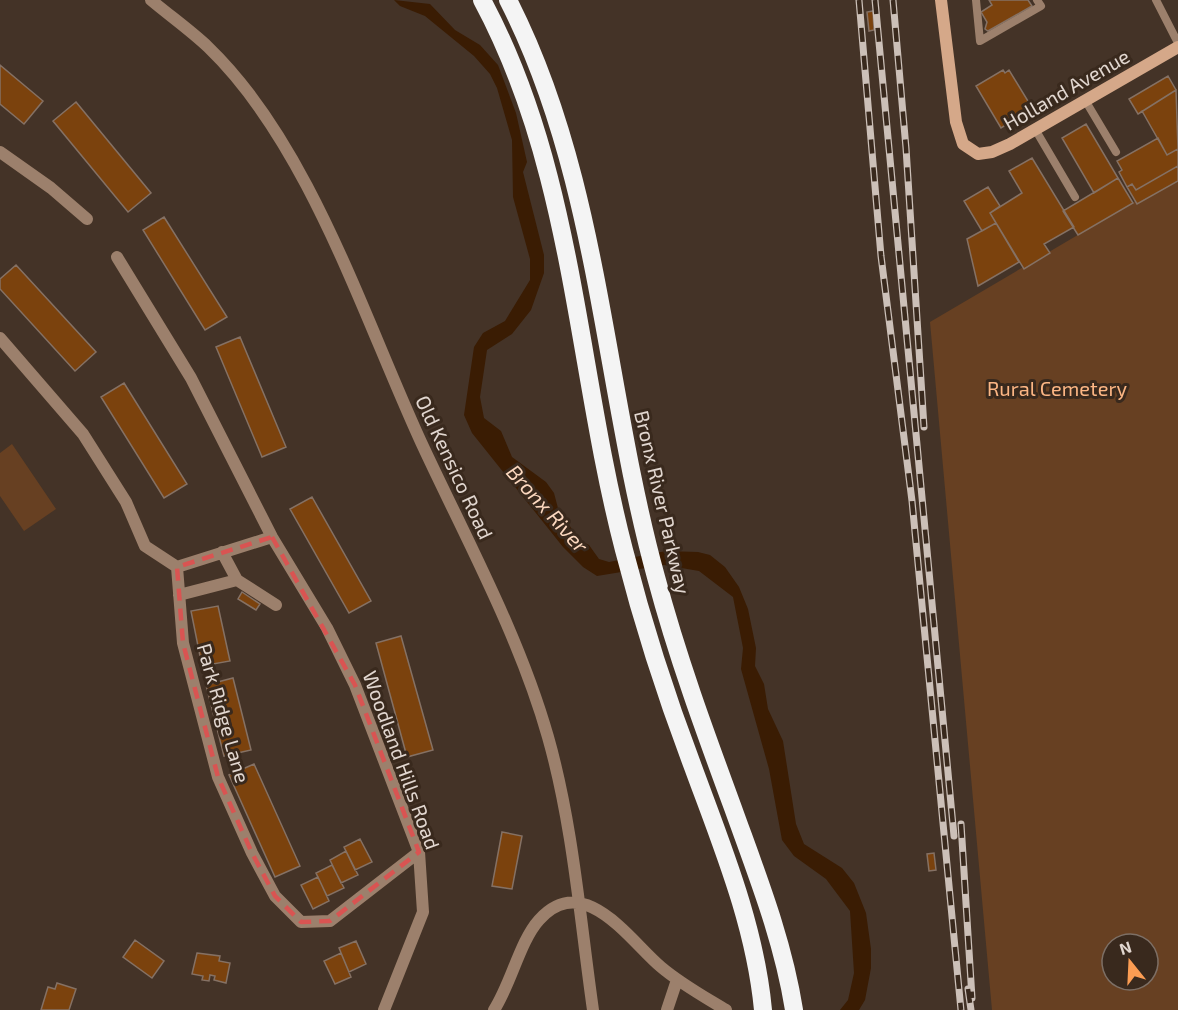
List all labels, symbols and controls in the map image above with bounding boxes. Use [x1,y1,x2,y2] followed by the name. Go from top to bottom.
[999,43,1133,135] street label: Holland Avenue
[987,376,1127,400] park label: Rural Cemetery
[411,391,499,543] street label: Old Kensico Road
[630,408,696,597] street label: Bronx River Parkway
[502,459,594,558] water label: Bronx River
[193,641,255,785] street label: Park Ridge Lane
[359,668,445,852] street label: Woodland Hills Road
[1100,932,1160,992] north arrow
[1117,936,1134,958] text: N

